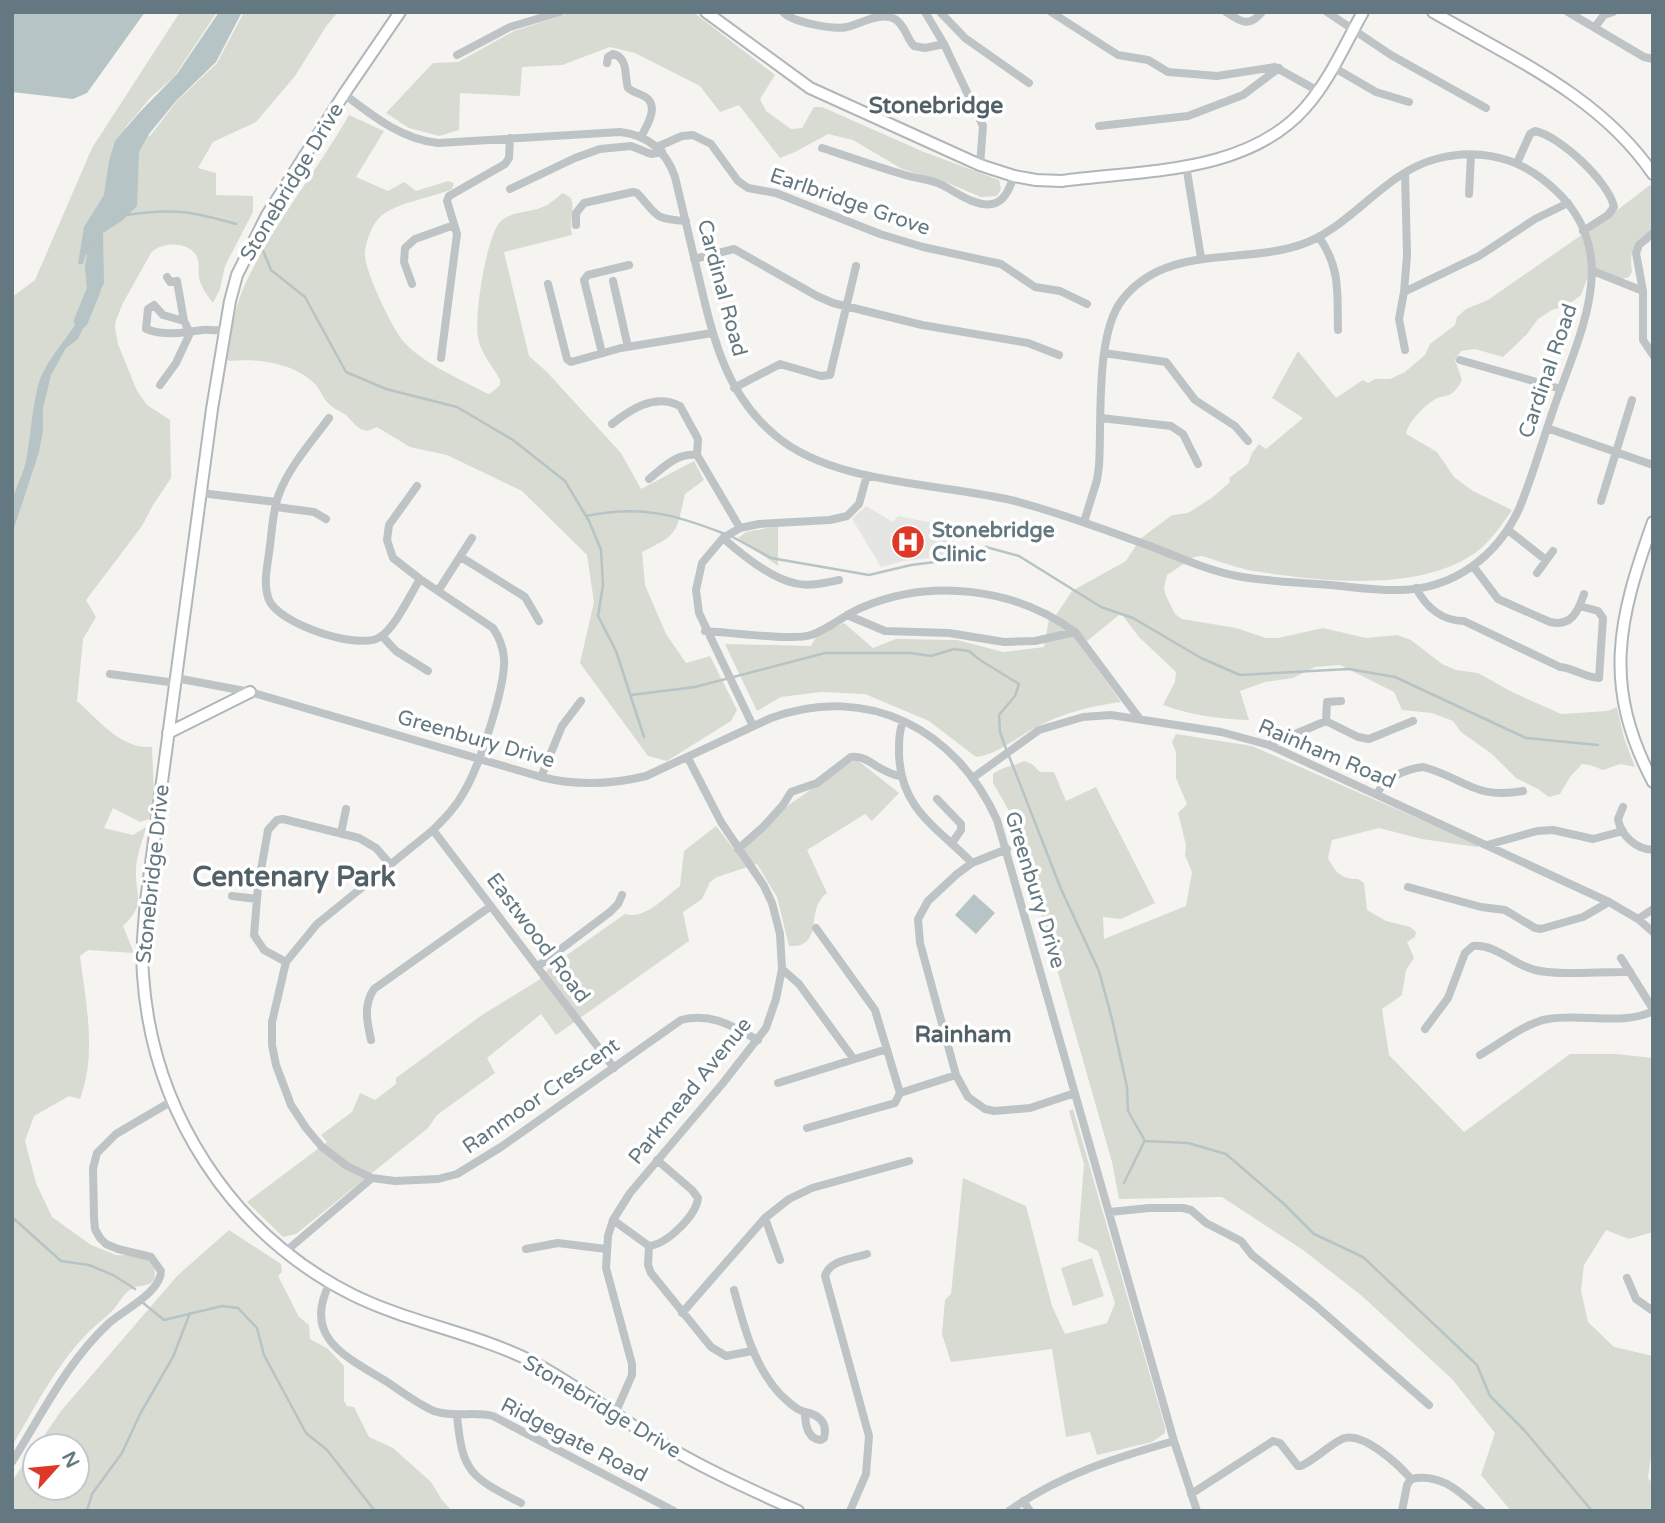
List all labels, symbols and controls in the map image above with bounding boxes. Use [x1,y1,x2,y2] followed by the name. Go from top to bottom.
[869,92,1003,120] district label: Stonebridge
[235,98,349,266] street label: Stonebridge Drive
[767,163,934,241] street label: Earlbridge Grove
[692,217,752,359] street label: Cardinal Road
[1513,300,1583,442] street label: Cardinal Road
[932,518,1055,567] place label: Stonebridge Clinic
[889,523,927,561] hospital icon: Stonebridge Clinic
[394,705,558,773] street label: Greenbury Drive
[1255,714,1399,794] street label: Rainham Road
[131,783,175,965] street label: Stonebridge Drive
[999,809,1071,972] street label: Greenbury Drive
[192,860,396,894] district label: Centenary Park
[481,868,595,1008] street label: Eastwood Road
[623,1012,757,1169] street label: Parkmead Avenue
[914,1021,1012,1049] district label: Rainham
[458,1033,624,1159] street label: Ranmoor Crescent
[518,1350,686,1464] street label: Stonebridge Drive
[496,1392,652,1488] street label: Ridgegate Road
[21,1432,91,1502] north arrow
[57,1448,84,1472] text: N

